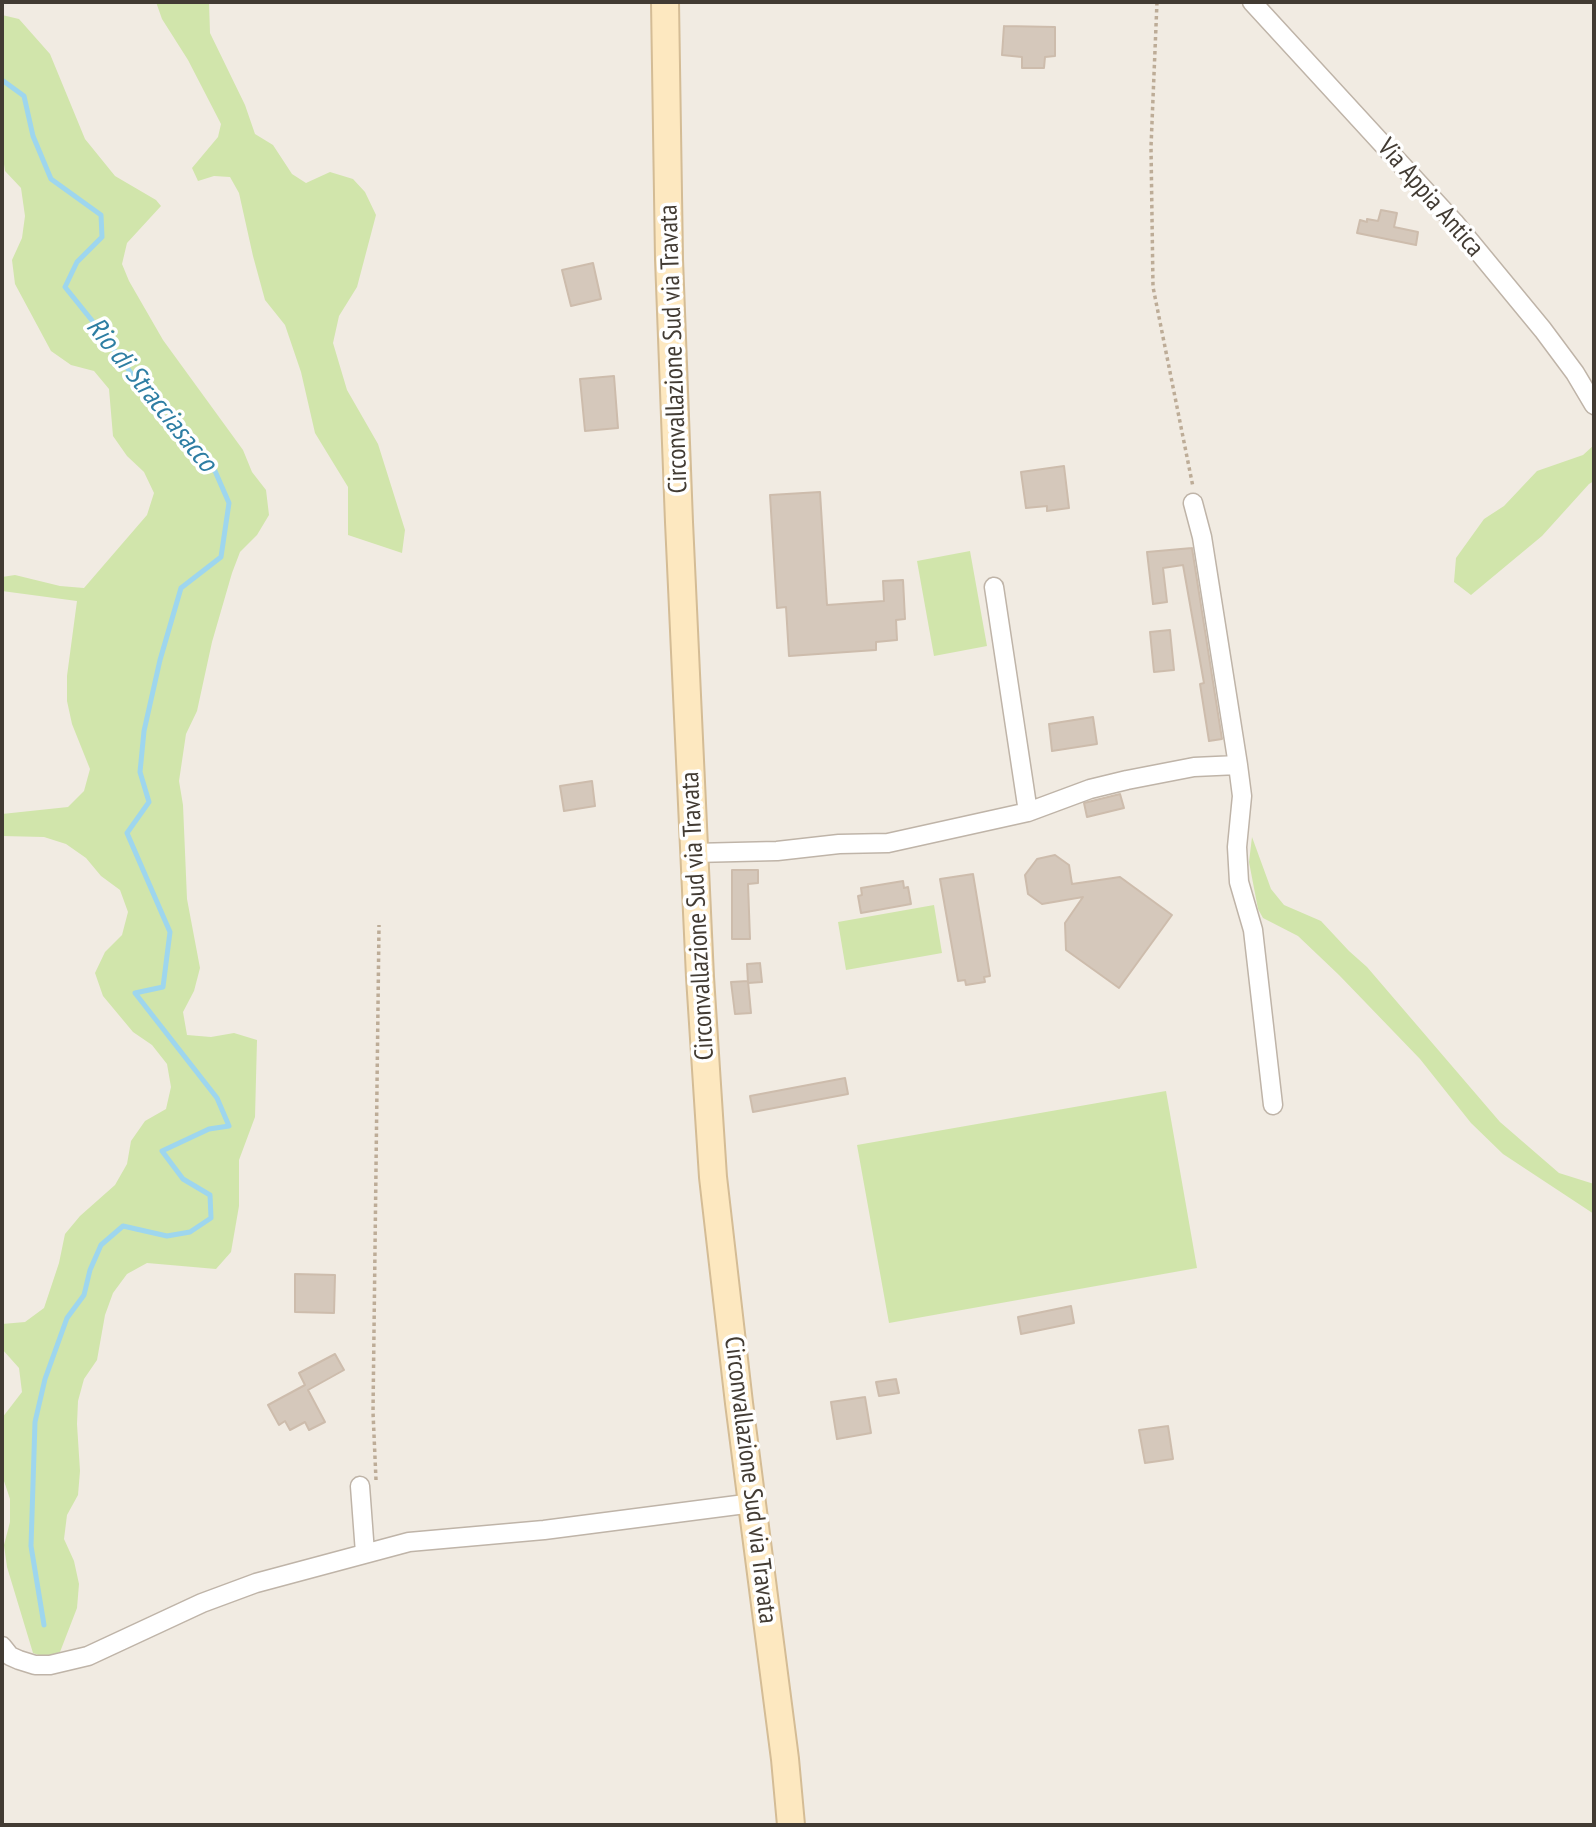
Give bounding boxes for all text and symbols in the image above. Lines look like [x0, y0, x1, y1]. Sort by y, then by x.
street label: Via Appia Antica [1370, 133, 1490, 263]
street label: Circonvallazione Sud via Travata [653, 204, 695, 494]
water label: Rio di Stracciasacco [79, 311, 223, 479]
street label: Circonvallazione Sud via Travata [675, 771, 721, 1061]
street label: Circonvallazione Sud via Travata [717, 1335, 783, 1625]

